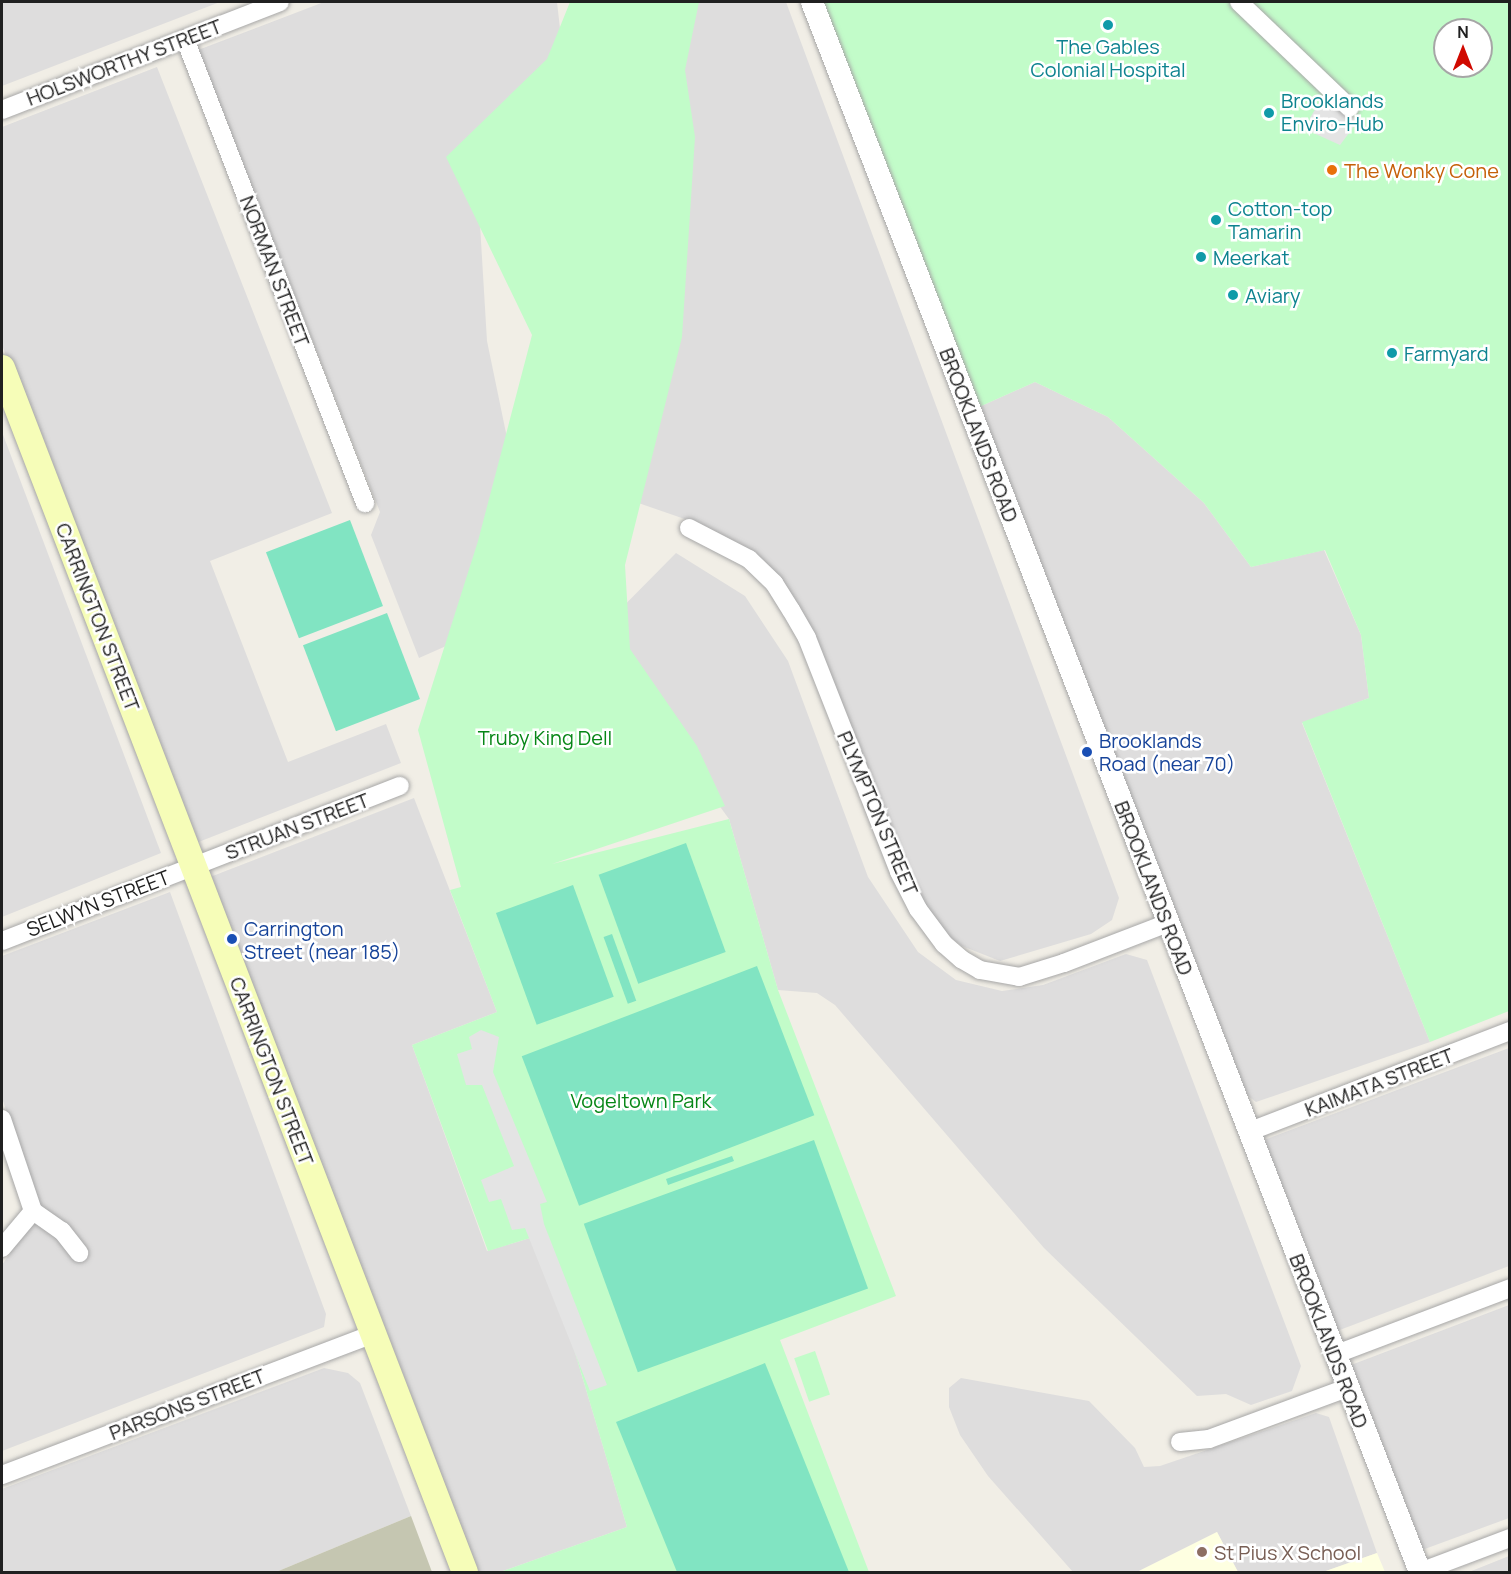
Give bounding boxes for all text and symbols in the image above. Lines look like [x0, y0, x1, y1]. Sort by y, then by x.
street label: HOLSWORTHY STREET [23, 14, 225, 110]
marker: The Gables Colonial Hospital [1101, 18, 1115, 32]
north arrow [1433, 18, 1493, 78]
text: N [1457, 21, 1469, 43]
place label: The Gables Colonial Hospital [1030, 35, 1186, 82]
place label: Brooklands Enviro-Hub [1281, 89, 1384, 136]
marker: Brooklands Enviro-Hub [1262, 106, 1276, 120]
place label: The Wonky Cone [1344, 158, 1499, 182]
marker: The Wonky Cone [1325, 163, 1339, 177]
street label: NORMAN STREET [235, 192, 315, 350]
place label: Cotton-top Tamarin [1228, 196, 1332, 243]
marker: Cotton-top Tamarin [1209, 213, 1223, 227]
place label: Meerkat [1213, 245, 1289, 269]
marker: Meerkat [1194, 250, 1208, 264]
place label: Aviary [1245, 283, 1300, 307]
marker: Aviary [1226, 288, 1240, 302]
place label: Farmyard [1404, 341, 1489, 365]
street label: BROOKLANDS ROAD [935, 344, 1023, 526]
marker: Farmyard [1385, 346, 1399, 360]
street label: CARRINGTON STREET [51, 520, 145, 714]
park label: Truby King Dell [478, 725, 612, 749]
street label: PLYMPTON STREET [833, 727, 923, 899]
place label: Brooklands Road (near 70) [1099, 728, 1235, 775]
marker: Brooklands Road (near 70) [1080, 745, 1094, 759]
street label: STRUAN STREET [222, 788, 372, 864]
street label: BROOKLANDS ROAD [1110, 797, 1198, 979]
street label: SELWYN STREET [23, 865, 173, 941]
place label: Carrington Street (near 185) [244, 916, 400, 963]
marker: Carrington Street (near 185) [225, 932, 239, 946]
street label: CARRINGTON STREET [225, 974, 319, 1168]
street label: KAIMATA STREET [1301, 1043, 1457, 1121]
park label: Vogeltown Park [570, 1088, 712, 1112]
street label: BROOKLANDS ROAD [1285, 1250, 1373, 1432]
street label: PARSONS STREET [106, 1363, 268, 1445]
place label: St Pius X School [1214, 1540, 1361, 1564]
marker: St Pius X School [1195, 1545, 1209, 1559]

